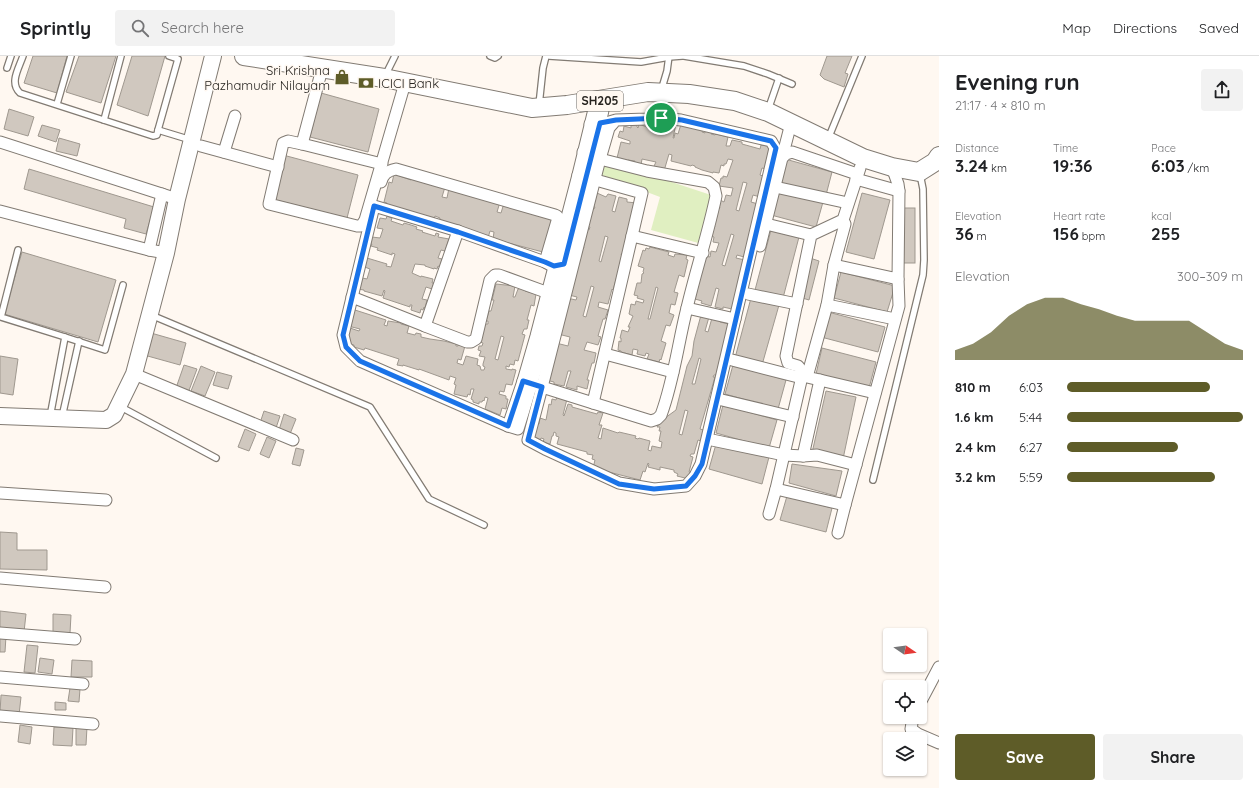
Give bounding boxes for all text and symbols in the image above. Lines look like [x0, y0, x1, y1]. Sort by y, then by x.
search box [115, 10, 395, 46]
text: Sprintly [20, 16, 91, 40]
icon: search [129, 17, 151, 39]
text: Search here [161, 18, 244, 37]
text: Map [1062, 19, 1091, 37]
text: Directions [1113, 19, 1177, 37]
text: Saved [1199, 19, 1239, 37]
place label: Sri Krishna Pazhamudir Nilayam [204, 62, 330, 93]
shop icon: Sri Krishna Pazhamudir Nilayam [333, 68, 351, 86]
text: Evening run [955, 68, 1080, 96]
button: share [1201, 69, 1243, 111]
bank icon: ICICI Bank [357, 74, 375, 92]
place label: ICICI Bank [378, 75, 439, 91]
road number: SH205 [577, 91, 623, 111]
text: 21:17 · 4 × 810 m [955, 97, 1046, 113]
pin [644, 101, 678, 135]
icon: arrive [650, 107, 672, 129]
text: Distance [955, 141, 999, 155]
text: Time [1053, 141, 1078, 155]
text: Pace [1151, 141, 1176, 155]
text: 3.24 [955, 155, 988, 176]
text: 19:36 [1053, 155, 1092, 176]
text: 6:03 [1151, 155, 1185, 176]
text: km [988, 161, 1007, 175]
text: /km [1185, 161, 1209, 175]
text: Elevation [955, 209, 1001, 223]
text: Heart rate [1053, 209, 1105, 223]
text: kcal [1151, 209, 1172, 223]
text: 36 [955, 223, 974, 244]
text: 156 [1053, 223, 1079, 244]
text: 255 [1151, 223, 1180, 244]
text: m [974, 229, 987, 243]
text: bpm [1079, 229, 1105, 243]
text: Elevation [955, 268, 1010, 284]
text: 300–309 m [1177, 268, 1243, 284]
text: 810 m [955, 379, 991, 395]
text: 6:03 [1019, 379, 1043, 395]
text: 1.6 km [955, 409, 994, 425]
text: 5:44 [1019, 409, 1042, 425]
text: 2.4 km [955, 439, 996, 455]
text: 6:27 [1019, 439, 1042, 455]
text: 3.2 km [955, 469, 996, 485]
text: 5:59 [1019, 469, 1043, 485]
north arrow [883, 628, 927, 672]
map controls [883, 628, 927, 776]
button: locate [883, 680, 927, 724]
button: layers [883, 732, 927, 776]
button: Save [955, 734, 1095, 780]
button: Share [1103, 734, 1243, 780]

